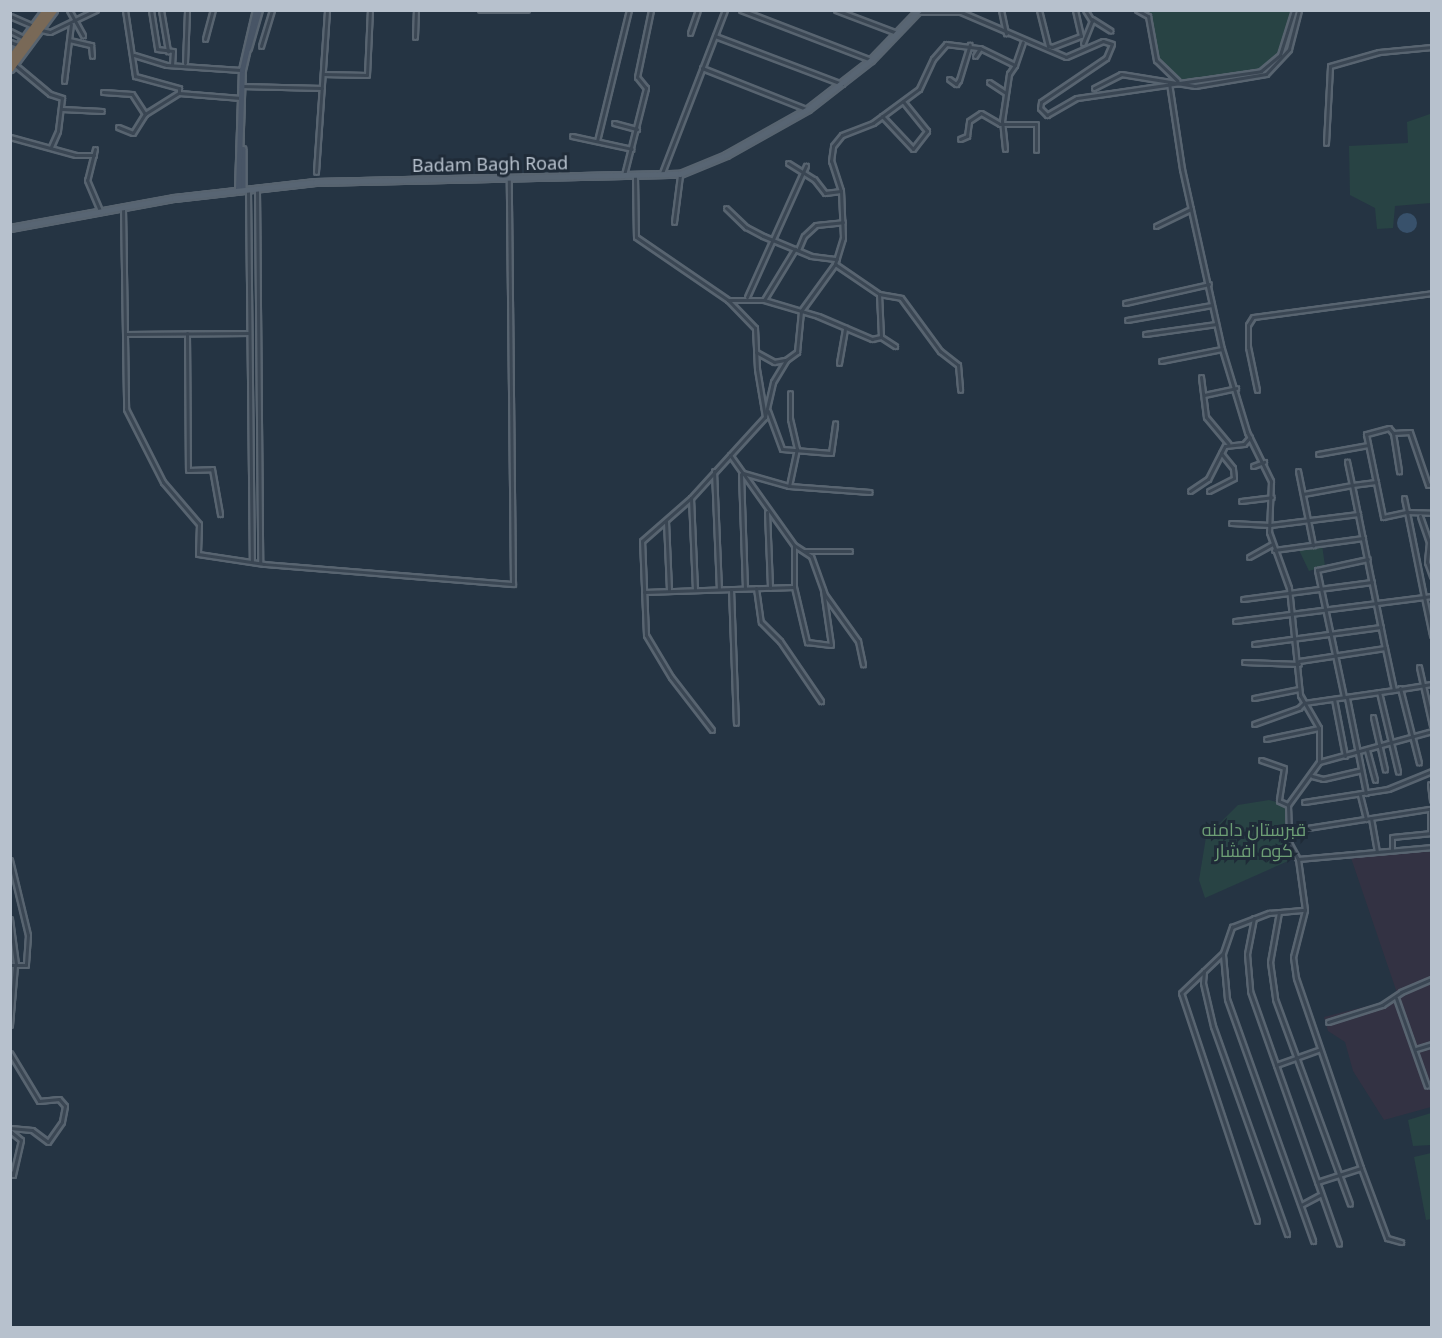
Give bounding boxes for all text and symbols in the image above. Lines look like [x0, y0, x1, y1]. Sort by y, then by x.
street label: Badam Bagh Road [412, 152, 568, 176]
park label: قبرستان دامنه کوه افشار [1202, 819, 1306, 862]

